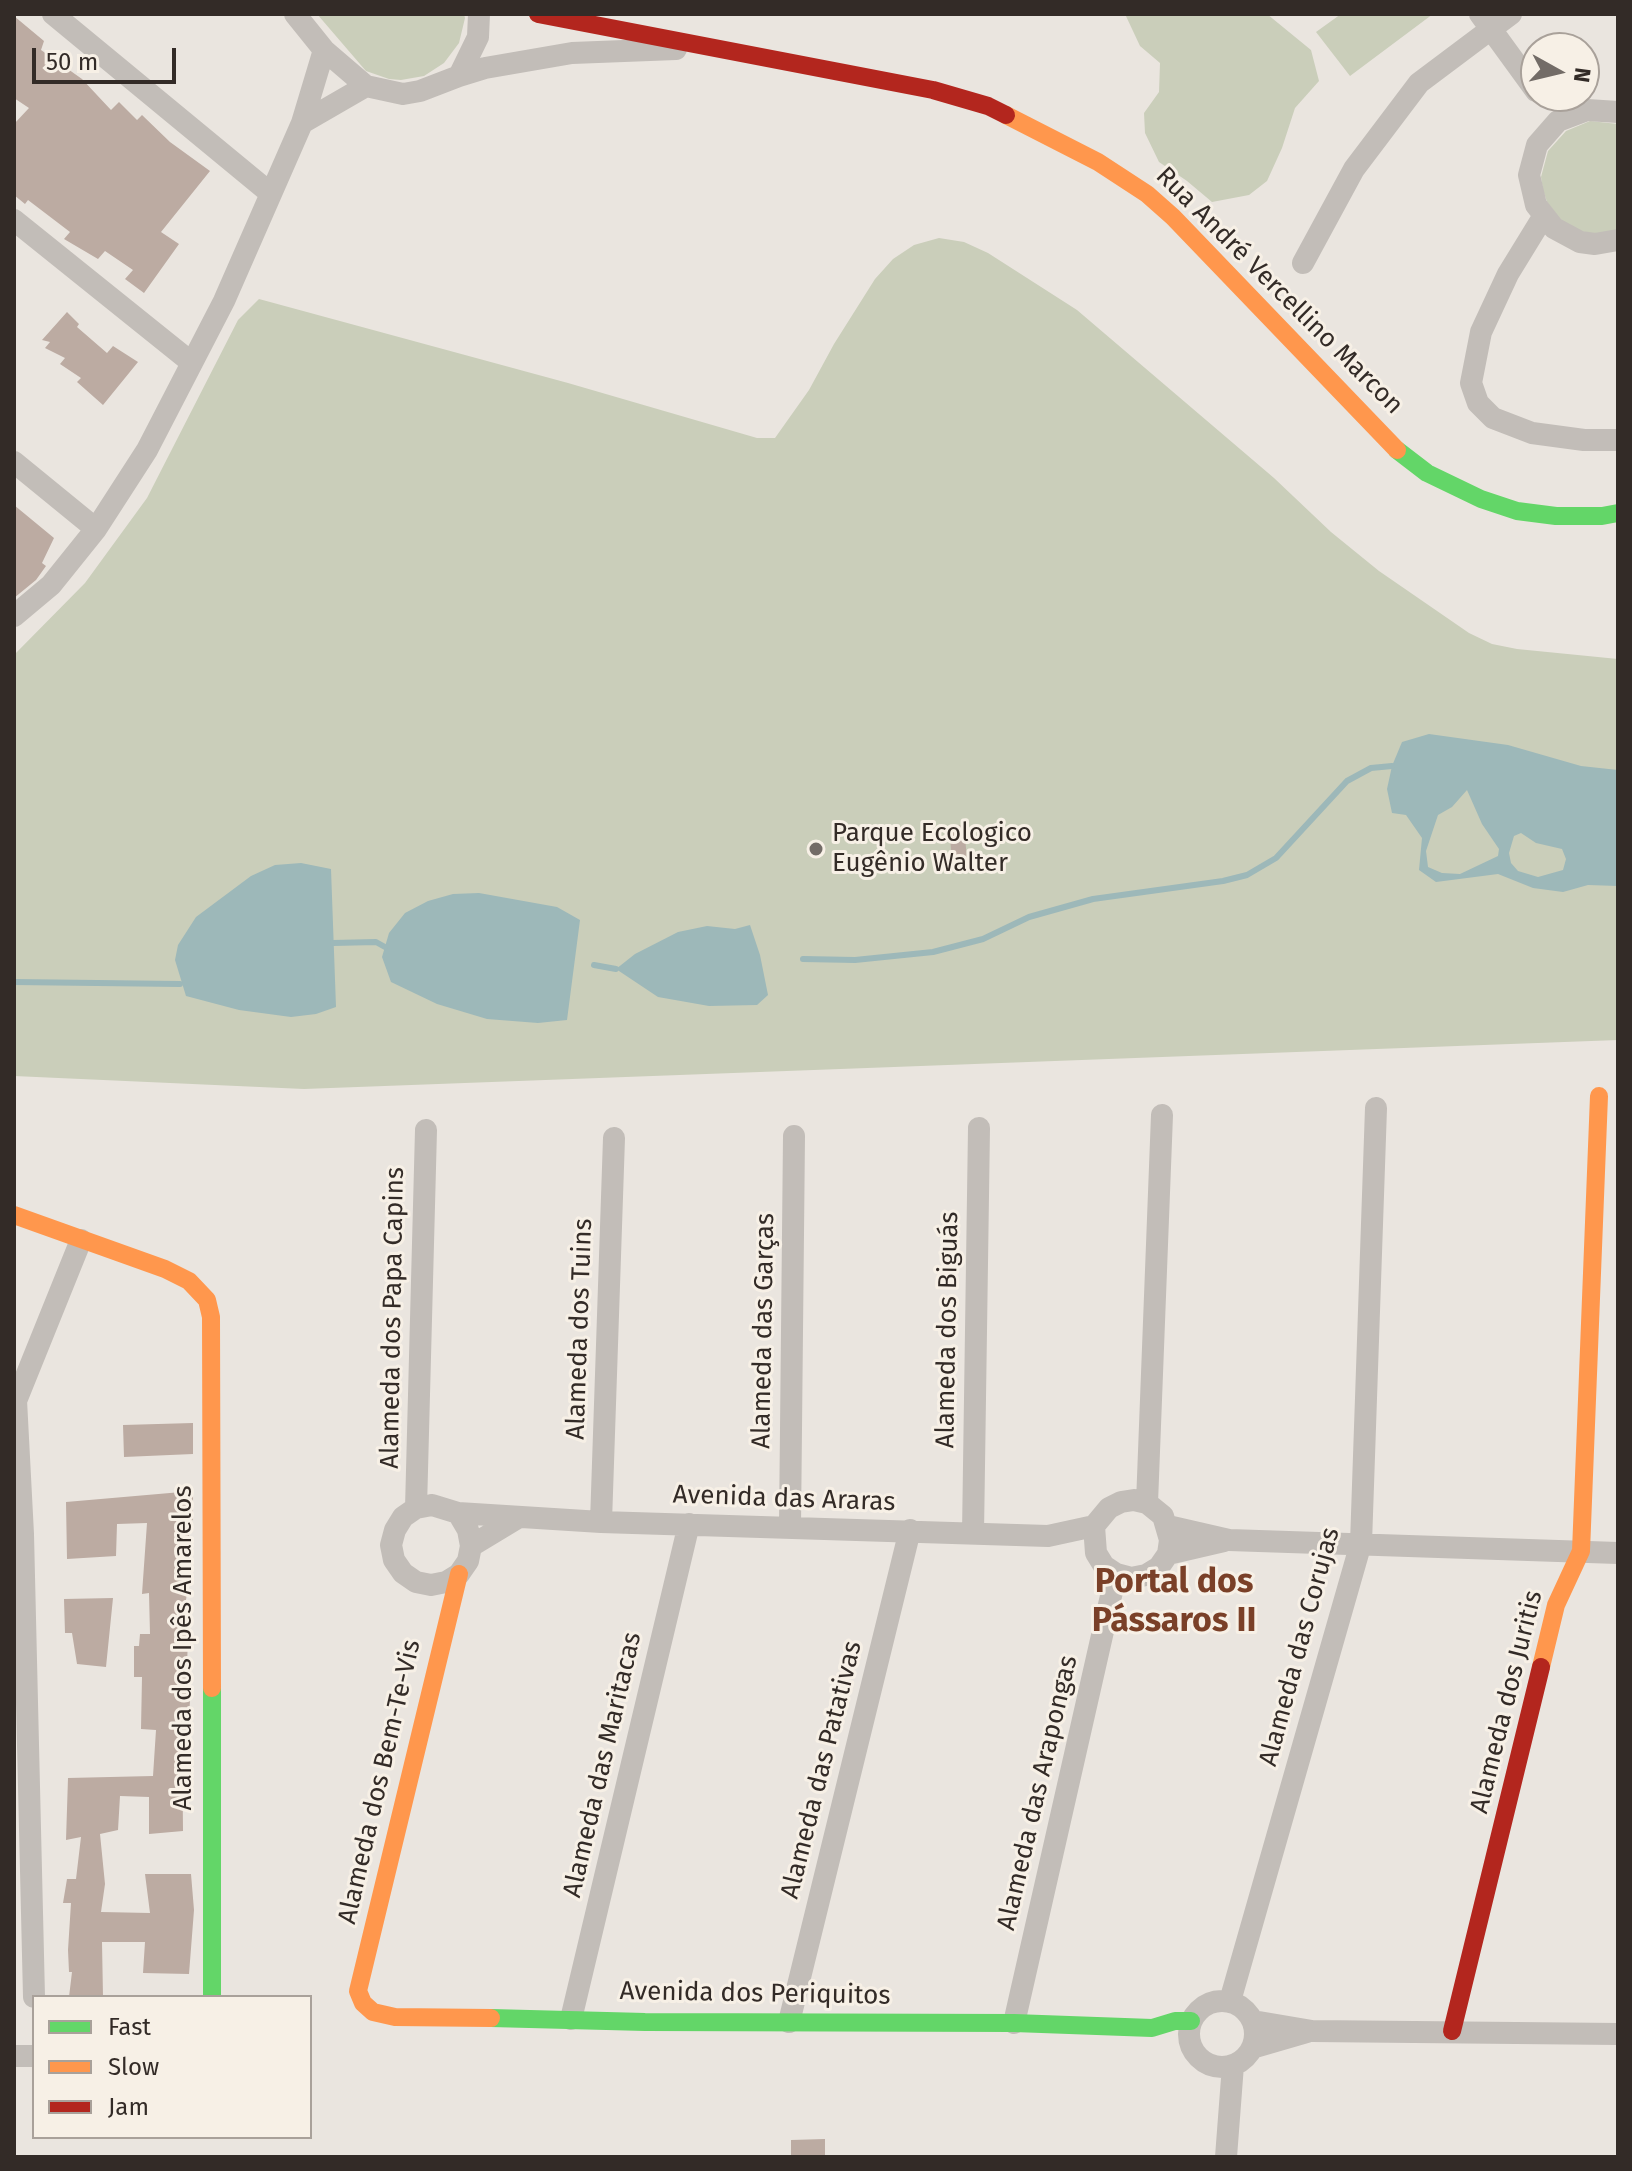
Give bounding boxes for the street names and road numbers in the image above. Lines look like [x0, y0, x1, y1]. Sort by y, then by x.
street label: Rua André Vercellino Marcon [1149, 161, 1409, 421]
street label: Alameda dos Papa Capins [375, 1167, 411, 1469]
street label: Alameda dos Biguás [930, 1211, 966, 1449]
street label: Alameda das Garças [746, 1213, 782, 1449]
street label: Alameda dos Tuins [561, 1218, 599, 1440]
street label: Avenida das Araras [672, 1480, 896, 1518]
street label: Alameda dos Ipês Amarelos [168, 1485, 200, 1811]
street label: Alameda das Corujas [1253, 1524, 1347, 1770]
street label: Alameda dos Juritis [1464, 1587, 1550, 1817]
street label: Alameda das Maritacas [557, 1629, 649, 1901]
street label: Alameda dos Bem-Te-Vis [332, 1637, 428, 1927]
street label: Alameda das Patativas [775, 1638, 869, 1902]
street label: Alameda das Arapongas [991, 1653, 1085, 1933]
street label: Avenida dos Periquitos [619, 1976, 891, 2012]

